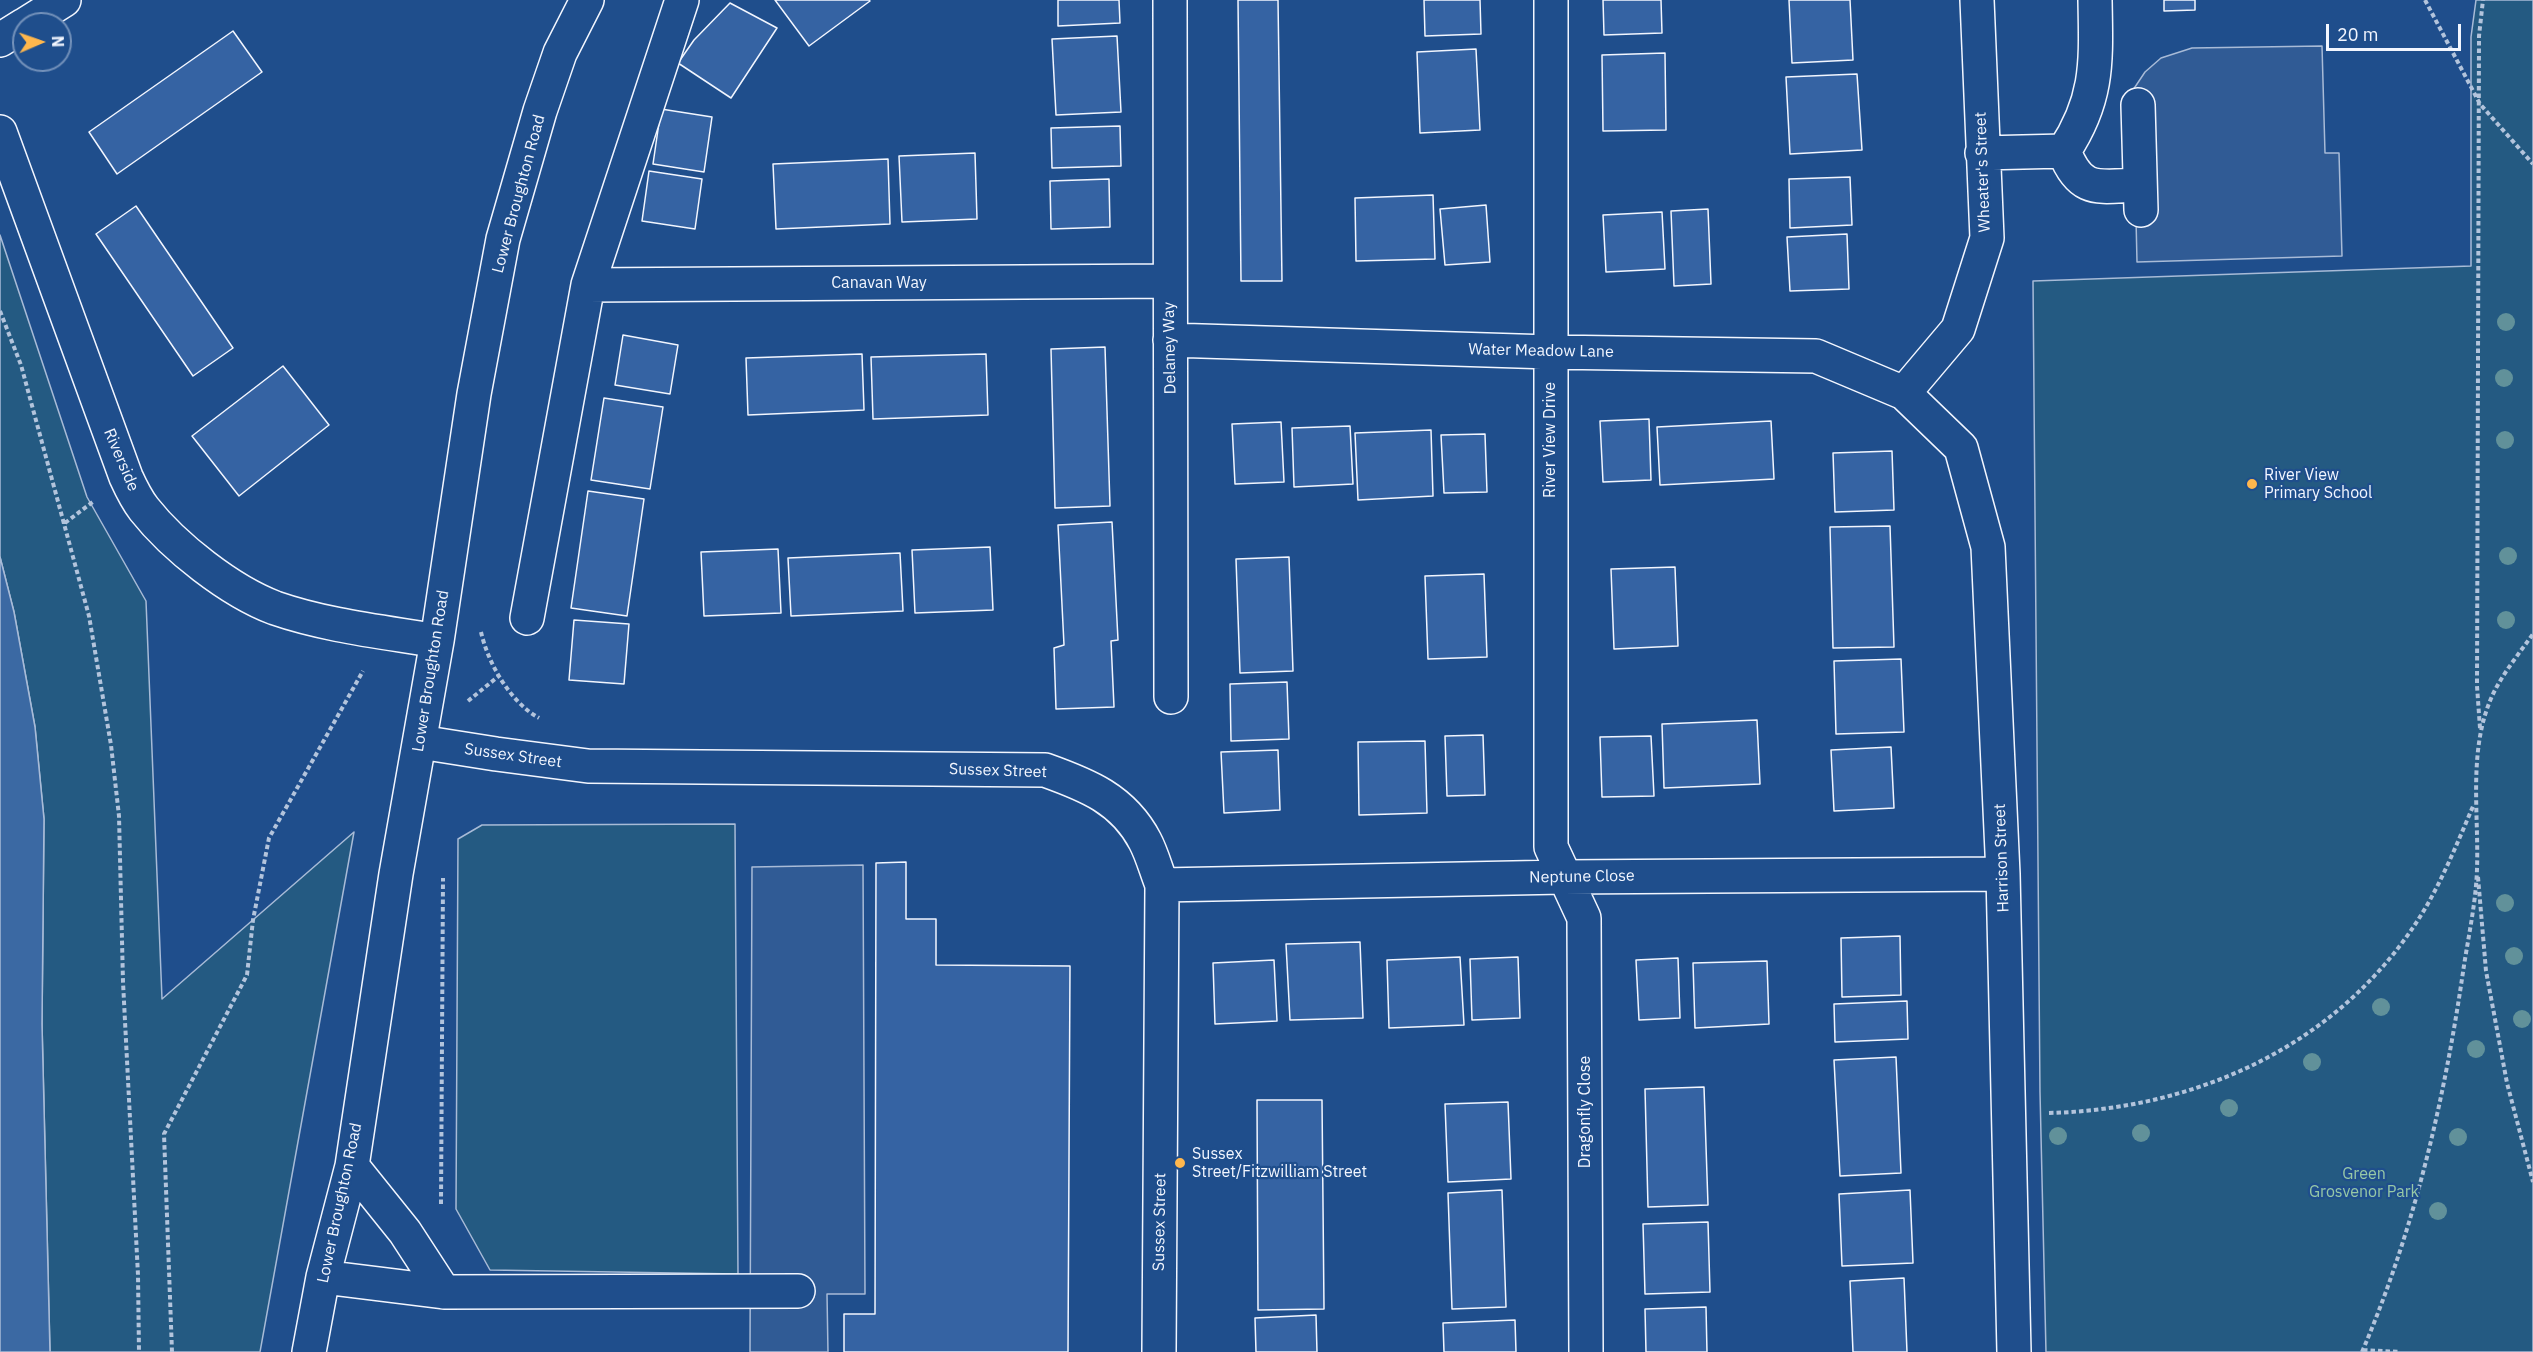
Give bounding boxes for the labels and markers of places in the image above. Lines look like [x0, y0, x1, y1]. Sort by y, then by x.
place label: River View Primary School [2264, 465, 2372, 503]
marker: River View Primary School [2245, 477, 2259, 491]
place label: Sussex Street/Fitzwilliam Street [1192, 1144, 1367, 1182]
marker: Sussex Street/Fitzwilliam Street [1173, 1156, 1187, 1170]

